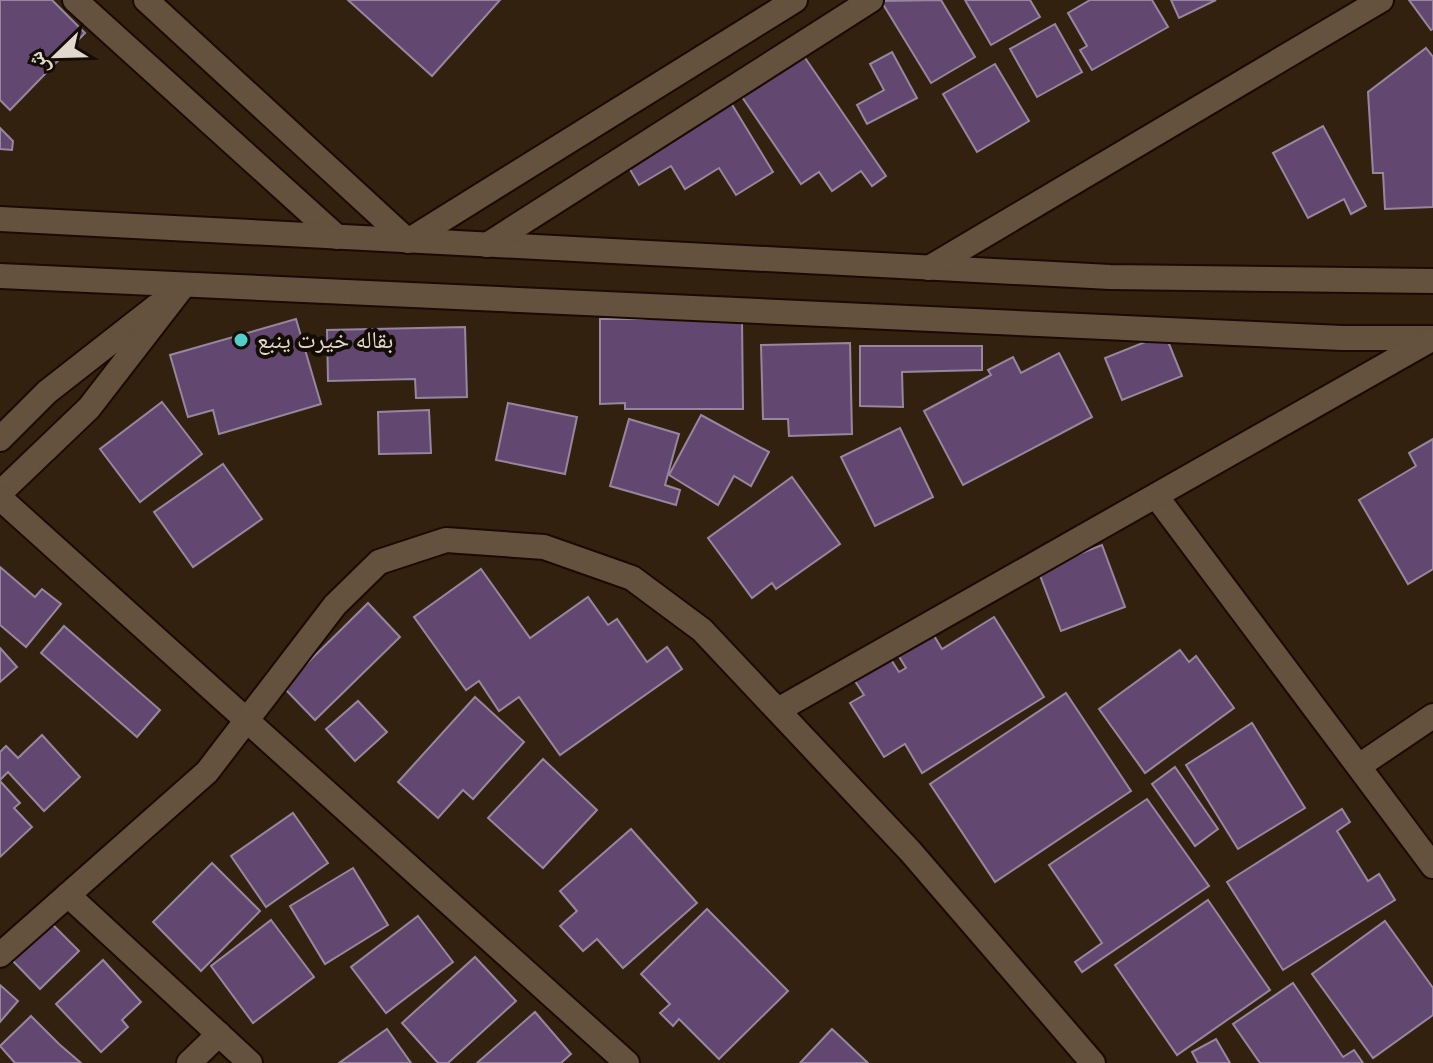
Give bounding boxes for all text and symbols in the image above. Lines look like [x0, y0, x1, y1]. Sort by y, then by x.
north arrow [16, 16, 96, 96]
text: ش [21, 48, 55, 80]
place label: بقاله خيرت ينبع [257, 326, 393, 355]
marker: بقاله خيرت ينبع [232, 331, 250, 349]

